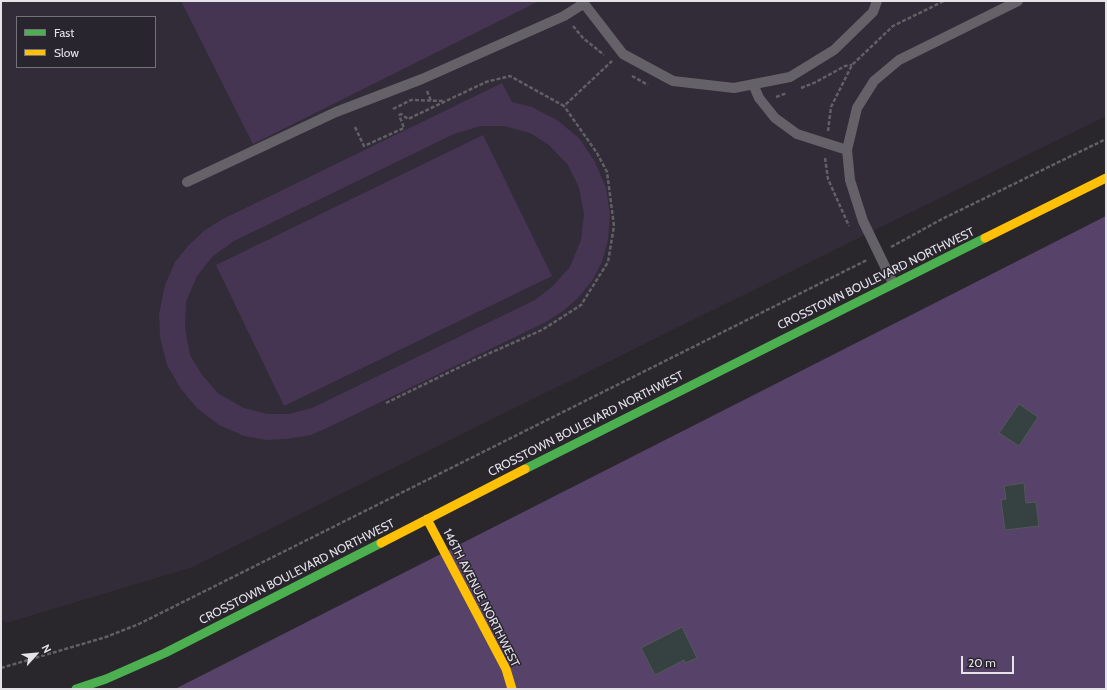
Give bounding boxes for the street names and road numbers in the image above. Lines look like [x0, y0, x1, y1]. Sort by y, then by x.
street label: CROSSTOWN BOULEVARD NORTHWEST [775, 225, 977, 333]
street label: CROSSTOWN BOULEVARD NORTHWEST [486, 368, 686, 480]
street label: CROSSTOWN BOULEVARD NORTHWEST [197, 516, 397, 628]
street label: 146TH AVENUE NORTHWEST [440, 526, 522, 670]

